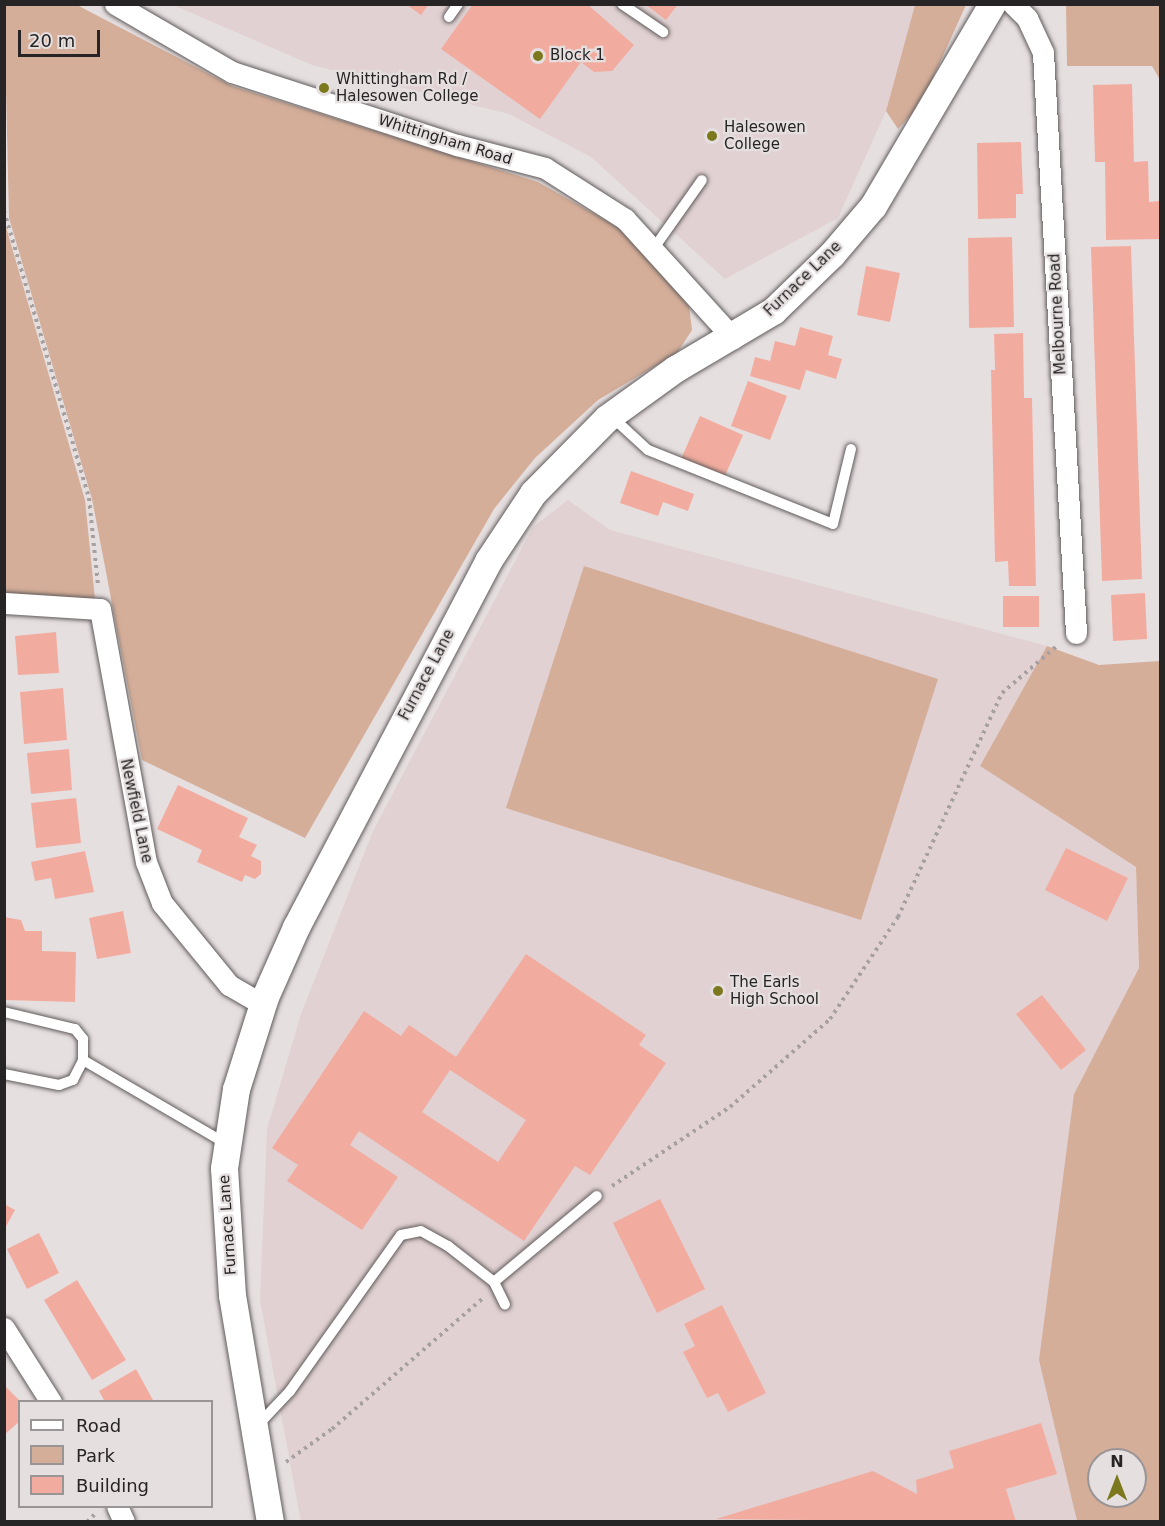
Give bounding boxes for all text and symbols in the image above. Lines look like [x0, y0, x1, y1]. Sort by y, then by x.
scale bar [21, 18, 104, 56]
text: 20 m [29, 30, 75, 51]
place label: Block 1 [550, 47, 605, 65]
marker: Block 1 [531, 49, 545, 63]
place label: Whittingham Rd / Halesowen College [336, 70, 479, 105]
marker: Whittingham Rd / Halesowen College [317, 81, 331, 95]
street label: Whittingham Road [376, 111, 514, 169]
place label: Halesowen College [724, 118, 806, 153]
marker: Halesowen College [705, 129, 719, 143]
street label: Furnace Lane [761, 238, 845, 320]
street label: Melbourne Road [1046, 253, 1070, 375]
street label: Furnace Lane [395, 626, 459, 724]
street label: Newfield Lane [116, 757, 156, 865]
place label: The Earls High School [730, 973, 819, 1008]
marker: The Earls High School [711, 984, 725, 998]
street label: Furnace Lane [216, 1174, 240, 1276]
legend [18, 1400, 213, 1508]
text: Road [76, 1415, 121, 1436]
text: Park [76, 1445, 115, 1466]
north arrow [1087, 1448, 1147, 1508]
text: N [1110, 1452, 1124, 1471]
text: Building [76, 1475, 149, 1496]

